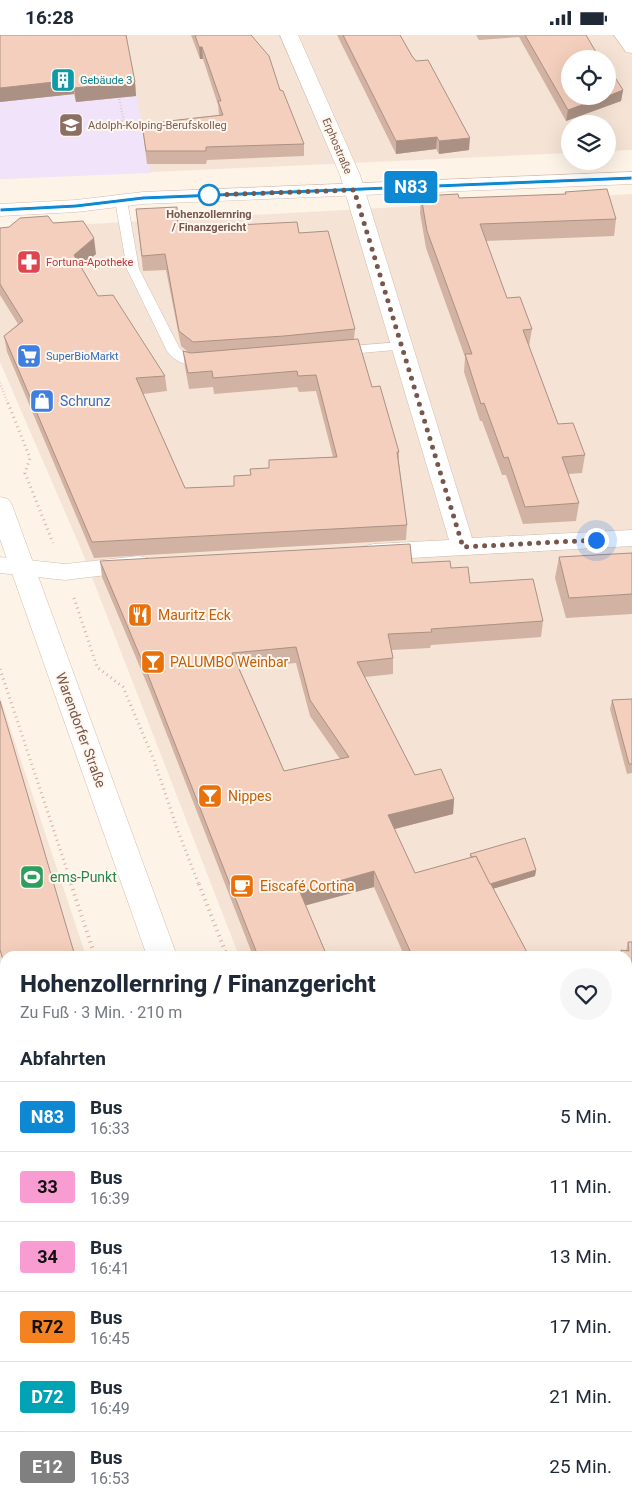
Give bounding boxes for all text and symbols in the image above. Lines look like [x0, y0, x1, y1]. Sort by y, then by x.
text: 16:28 [25, 6, 74, 29]
map controls [561, 50, 616, 170]
button: locate [561, 50, 616, 105]
building icon: Gebäude 3 [50, 67, 76, 93]
place label: Gebäude 3 [80, 74, 133, 87]
school or university icon: Adolph-Kolping-Berufskolleg [58, 112, 84, 138]
button: layers [561, 115, 616, 170]
street label: Erphostraße [319, 116, 355, 176]
place label: Adolph-Kolping-Berufskolleg [88, 119, 227, 132]
line badge: N83 [382, 171, 440, 203]
text: N83 [394, 176, 428, 197]
marker: Hohenzollernring / Finanzgericht [198, 184, 220, 206]
place label: Hohenzollernring / Finanzgericht [166, 208, 252, 234]
pharmacy icon: Fortuna-Apotheke [16, 249, 42, 275]
place label: Fortuna-Apotheke [46, 256, 134, 269]
supermarket icon: SuperBioMarkt [16, 343, 42, 369]
place label: SuperBioMarkt [46, 350, 119, 363]
shop icon: Schrunz [29, 388, 55, 414]
place label: Schrunz [60, 393, 111, 409]
your location [584, 528, 609, 553]
restaurant icon: Mauritz Eck [127, 602, 153, 628]
place label: Mauritz Eck [158, 607, 232, 623]
bar icon: PALUMBO Weinbar [140, 649, 166, 675]
place label: PALUMBO Weinbar [170, 654, 289, 670]
street label: Warendorfer Straße [53, 670, 109, 790]
bar icon: Nippes [197, 783, 223, 809]
place label: Nippes [228, 788, 272, 804]
sports icon: ems-Punkt [19, 864, 45, 890]
place label: ems-Punkt [50, 869, 117, 885]
cafe icon: Eiscafé Cortina [229, 873, 255, 899]
place label: Eiscafé Cortina [260, 878, 355, 894]
button: heart [560, 968, 612, 1020]
text: Hohenzollernring / Finanzgericht [20, 970, 376, 998]
text: Zu Fuß · 3 Min. · 210 m [20, 1003, 182, 1022]
text: Abfahrten [20, 1047, 106, 1070]
text: Bus [90, 1096, 123, 1119]
text: 5 Min. [560, 1105, 612, 1128]
text: N83 [31, 1106, 64, 1127]
text: 16:33 [90, 1119, 130, 1138]
text: Bus [90, 1166, 123, 1189]
text: 11 Min. [549, 1175, 612, 1198]
text: 33 [37, 1176, 58, 1197]
text: 16:39 [90, 1189, 130, 1208]
text: Bus [90, 1236, 123, 1259]
text: 13 Min. [549, 1245, 612, 1268]
text: 34 [37, 1246, 58, 1267]
text: 16:41 [90, 1259, 130, 1278]
text: Bus [90, 1306, 123, 1329]
text: 17 Min. [549, 1315, 612, 1338]
text: R72 [31, 1316, 64, 1337]
text: 16:45 [90, 1329, 130, 1348]
text: Bus [90, 1376, 123, 1399]
text: 21 Min. [549, 1385, 612, 1408]
text: D72 [31, 1386, 64, 1407]
text: 16:49 [90, 1399, 130, 1418]
text: Bus [90, 1446, 123, 1469]
text: 25 Min. [549, 1455, 612, 1478]
text: E12 [32, 1456, 63, 1477]
text: 16:53 [90, 1469, 130, 1488]

